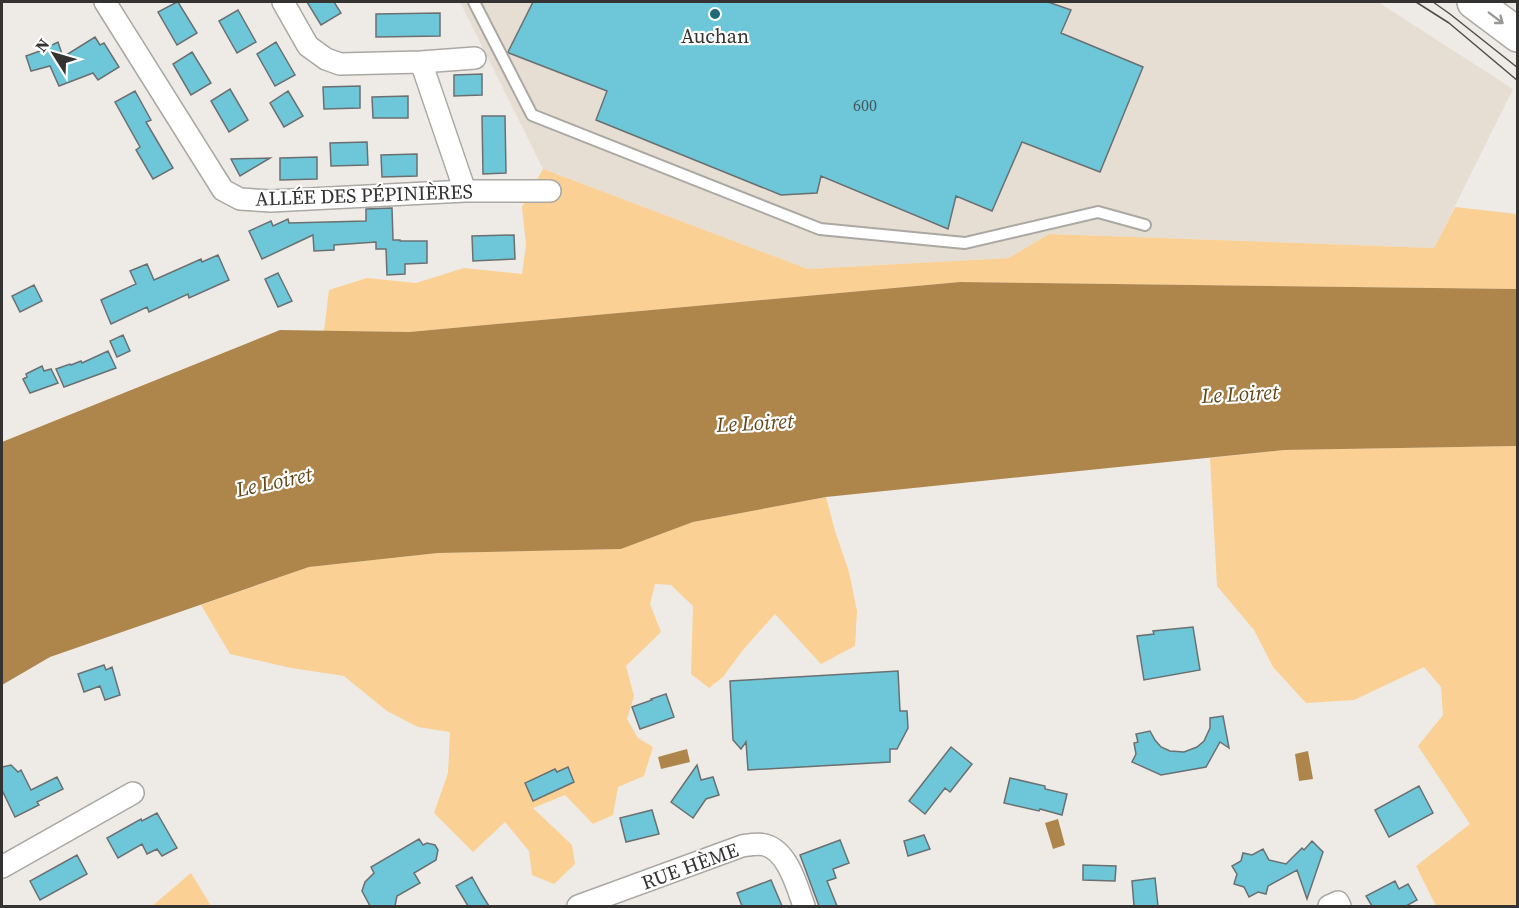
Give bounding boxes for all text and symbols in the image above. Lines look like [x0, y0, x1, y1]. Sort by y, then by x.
marker: Auchan [708, 7, 722, 21]
one-way arrow [1488, 12, 1504, 24]
place label: Auchan [681, 22, 749, 50]
north arrow [24, 24, 84, 84]
text: N [30, 33, 55, 56]
house number: 600 [853, 94, 877, 116]
street label: ALLÉE DES PÉPINIÈRES [255, 177, 473, 213]
water label: Le Loiret [1200, 377, 1280, 410]
water label: Le Loiret [715, 406, 795, 439]
water label: Le Loiret [232, 459, 316, 504]
street label: RUE HÈME [638, 836, 742, 896]

